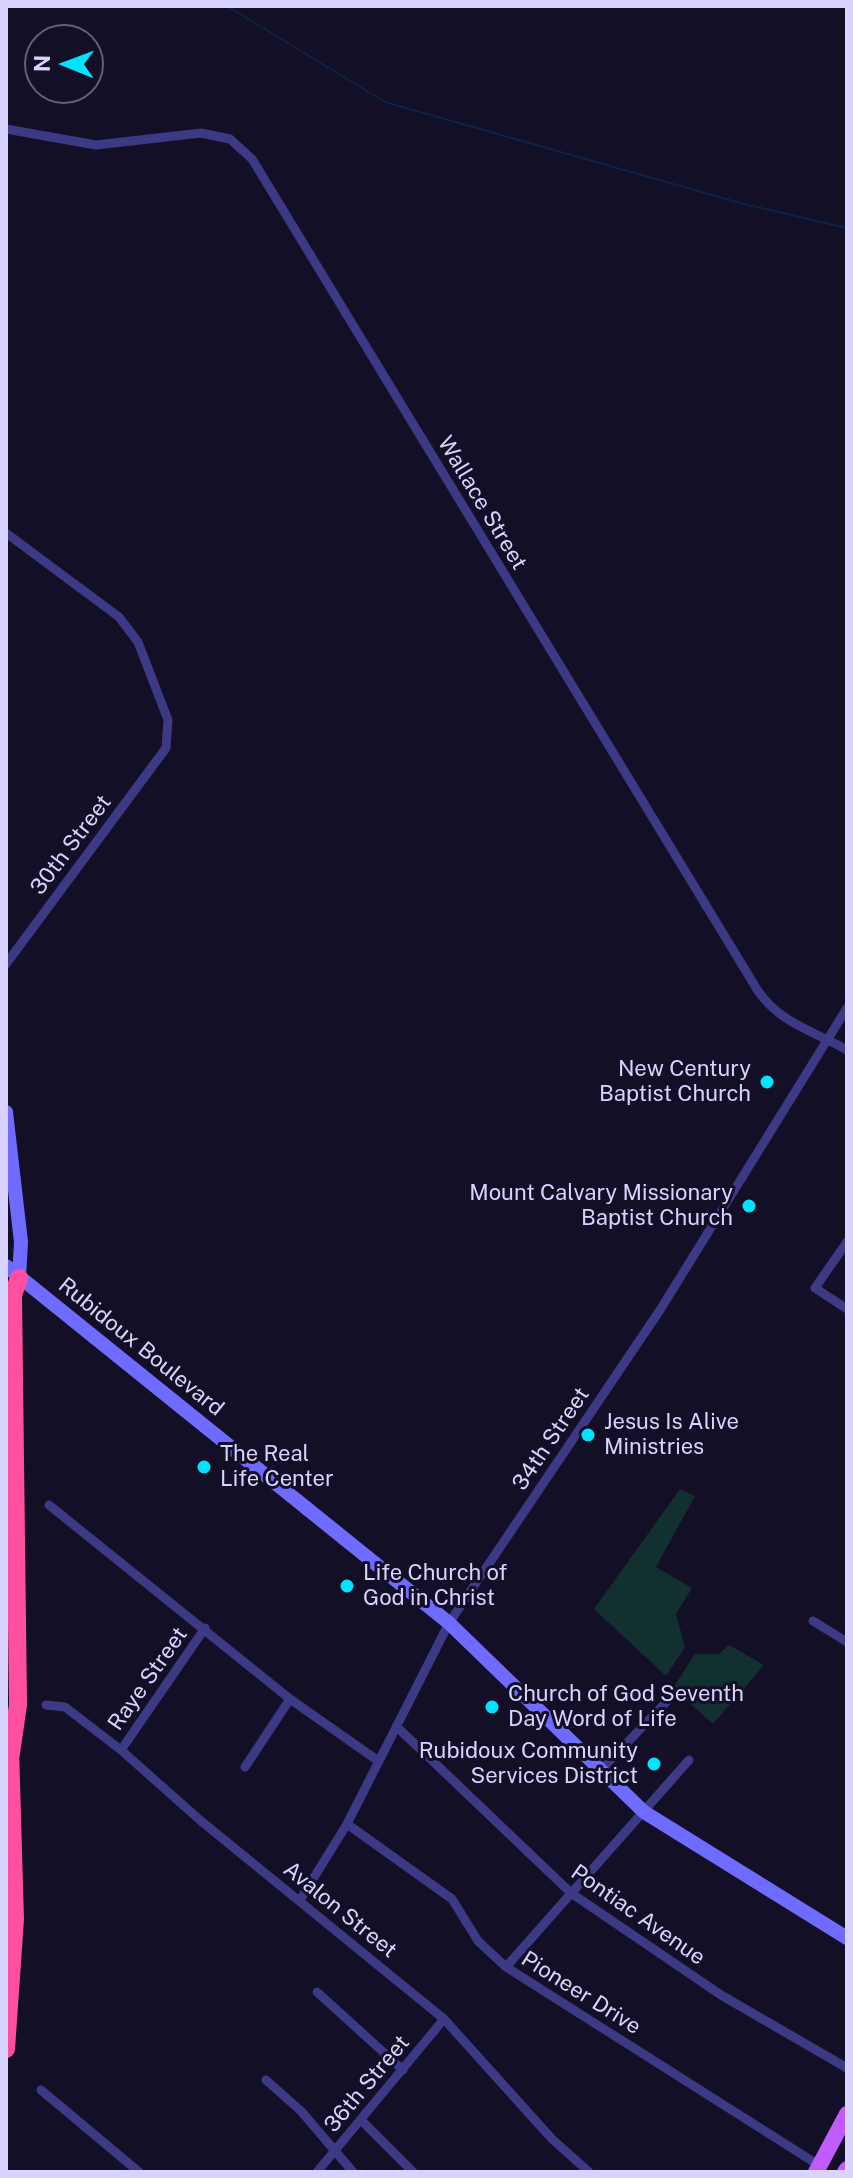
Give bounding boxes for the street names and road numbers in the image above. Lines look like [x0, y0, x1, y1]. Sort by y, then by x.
street label: Wallace Street [432, 431, 532, 575]
street label: 30th Street [25, 790, 117, 900]
street label: Rubidoux Boulevard [53, 1272, 229, 1422]
street label: 34th Street [507, 1382, 595, 1496]
street label: Raye Street [103, 1622, 193, 1736]
street label: Avalon Street [278, 1856, 402, 1964]
street label: Pontiac Avenue [566, 1859, 710, 1971]
street label: Pioneer Drive [516, 1946, 646, 2040]
street label: 36th Street [319, 2030, 415, 2138]

